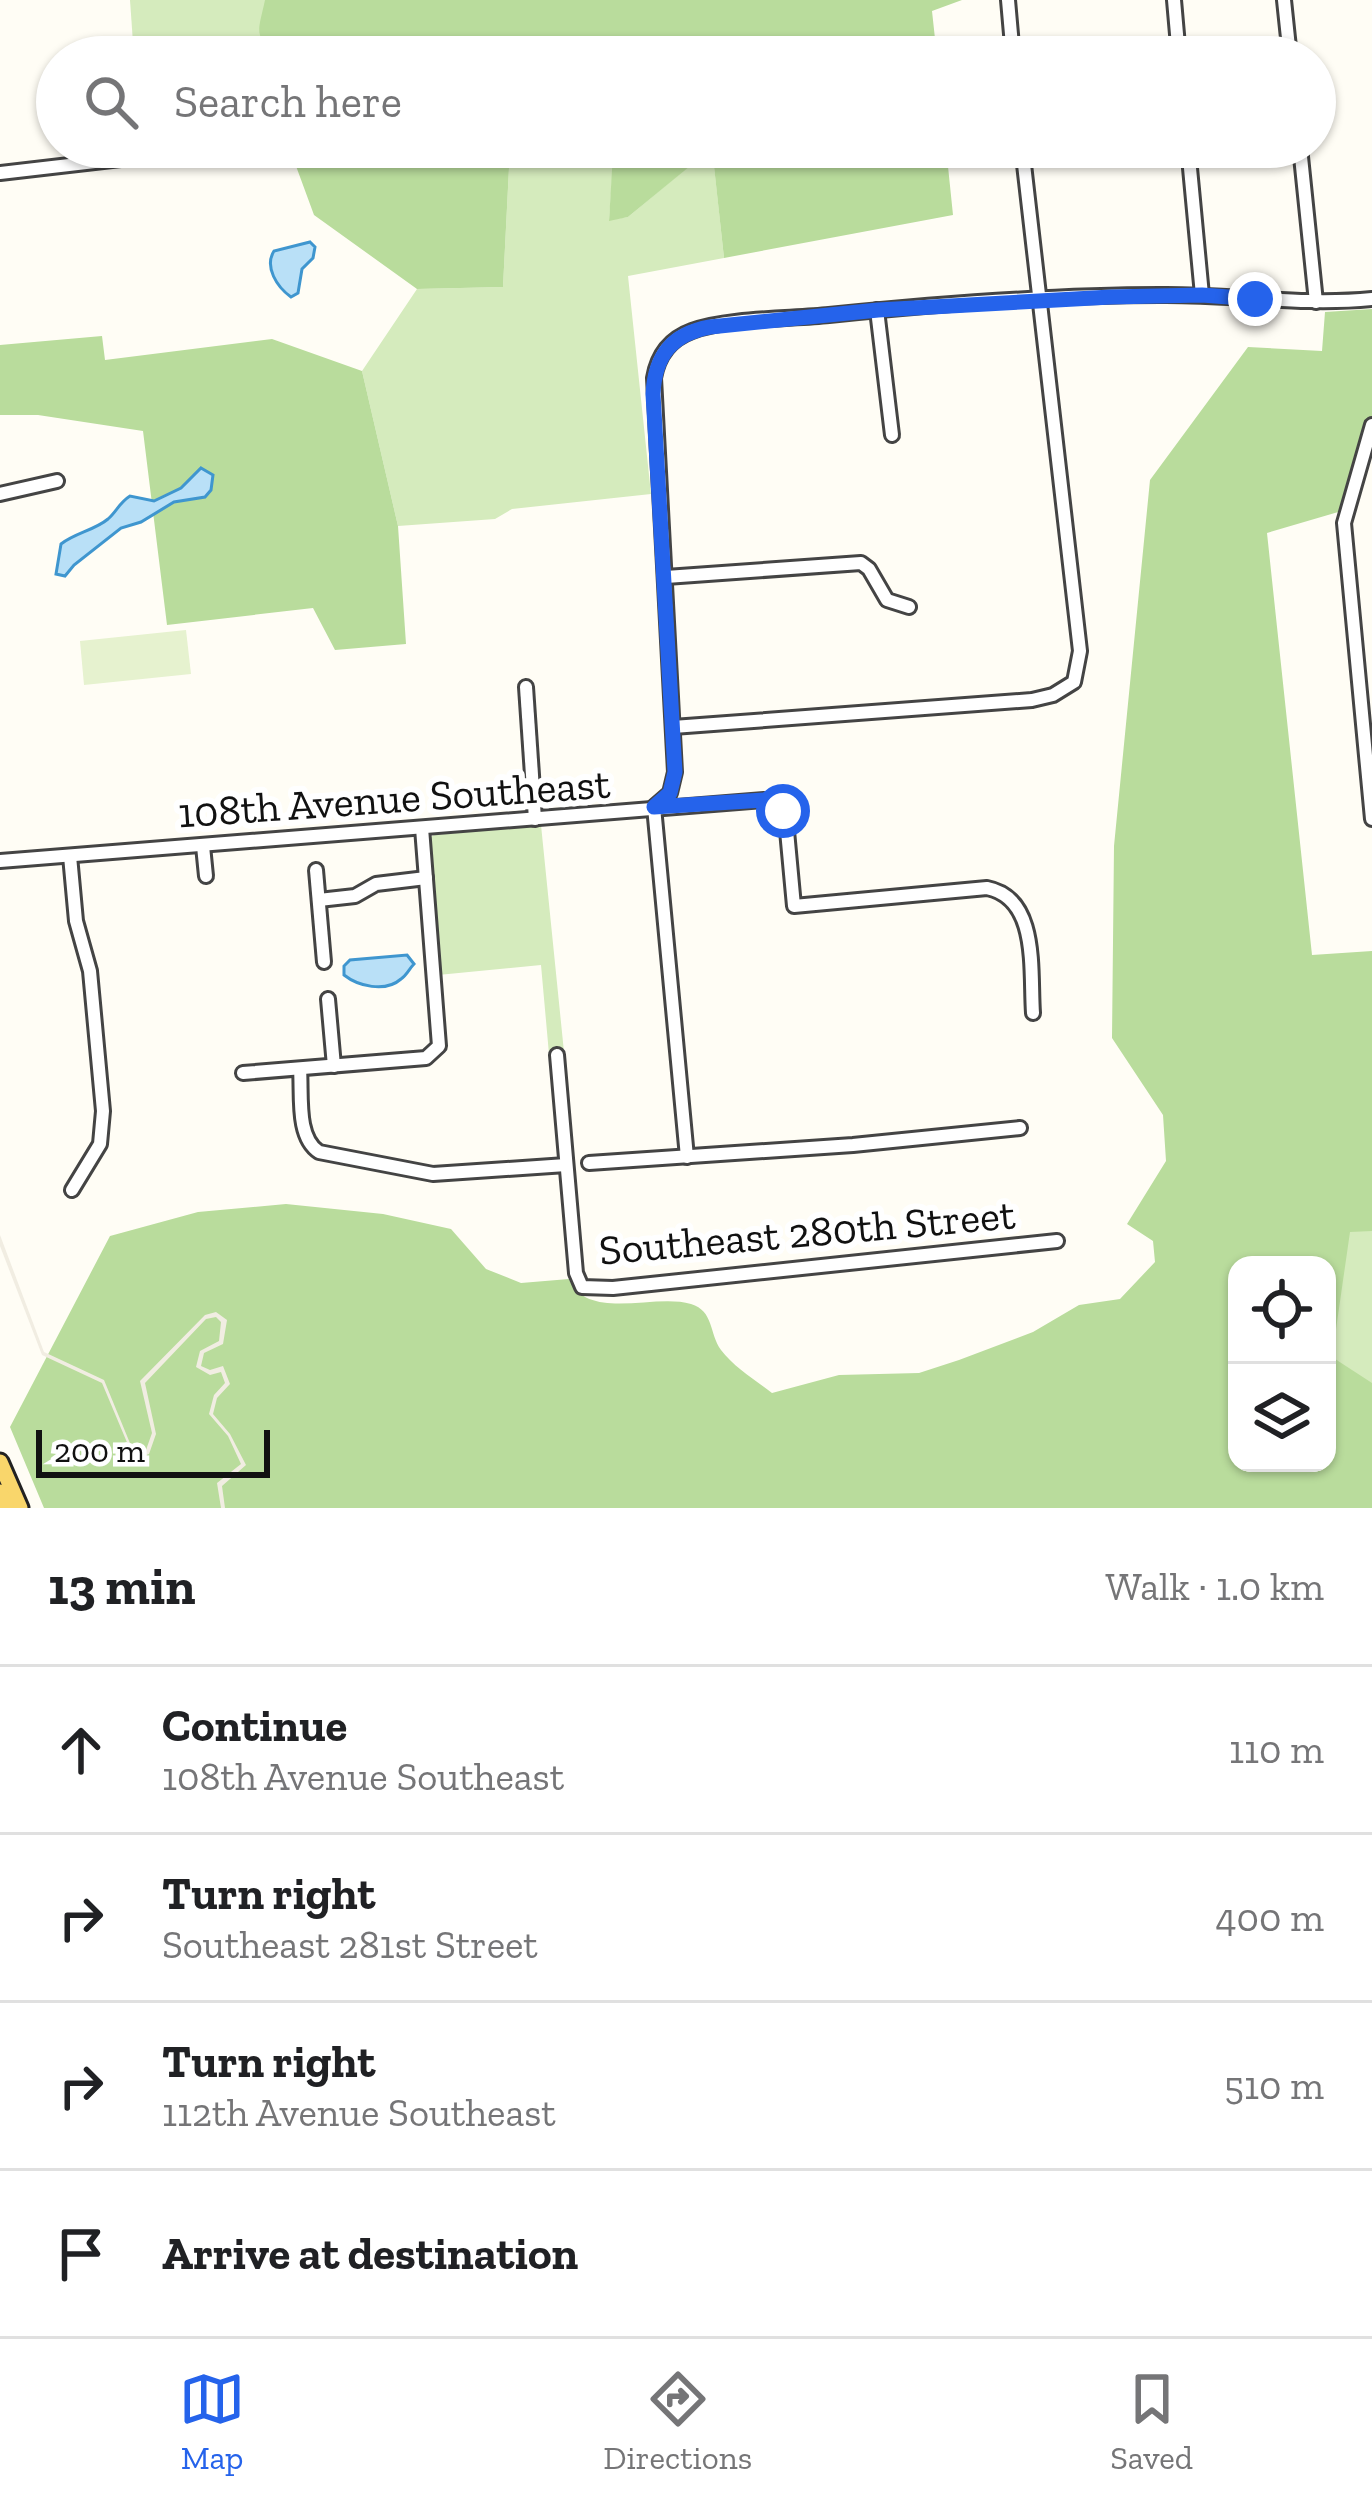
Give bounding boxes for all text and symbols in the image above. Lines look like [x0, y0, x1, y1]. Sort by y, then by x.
search box [36, 36, 1336, 168]
icon: search [78, 69, 144, 135]
text: Search here [174, 75, 402, 129]
route end [1228, 272, 1282, 326]
street label: 108th Avenue Southeast [176, 757, 612, 839]
route start [756, 784, 810, 838]
street label: Southeast 280th Street [597, 1188, 1018, 1276]
map controls [1228, 1256, 1336, 1472]
button: locate [1228, 1256, 1336, 1364]
button: layers [1228, 1364, 1336, 1472]
scale bar [36, 1424, 270, 1477]
text: 200 m [54, 1431, 145, 1470]
text: 13 min [48, 1556, 196, 1617]
text: Walk · 1.0 km [1106, 1563, 1324, 1610]
text: Continue [162, 1699, 347, 1753]
icon: ahead [48, 1717, 114, 1783]
text: 110 m [1229, 1726, 1324, 1773]
text: 108th Avenue Southeast [162, 1753, 564, 1800]
text: Turn right [162, 1867, 375, 1921]
icon: right [48, 1885, 114, 1951]
text: 400 m [1216, 1894, 1324, 1941]
text: Southeast 281st Street [162, 1921, 538, 1968]
text: Turn right [162, 2035, 375, 2089]
icon: right [48, 2053, 114, 2119]
text: 510 m [1224, 2062, 1324, 2109]
text: 112th Avenue Southeast [162, 2089, 556, 2136]
icon: arrive [48, 2221, 114, 2287]
text: Arrive at destination [162, 2227, 578, 2281]
tab: Map [179, 2366, 245, 2477]
tab: Directions [603, 2366, 752, 2477]
tab: Saved [1110, 2366, 1193, 2477]

